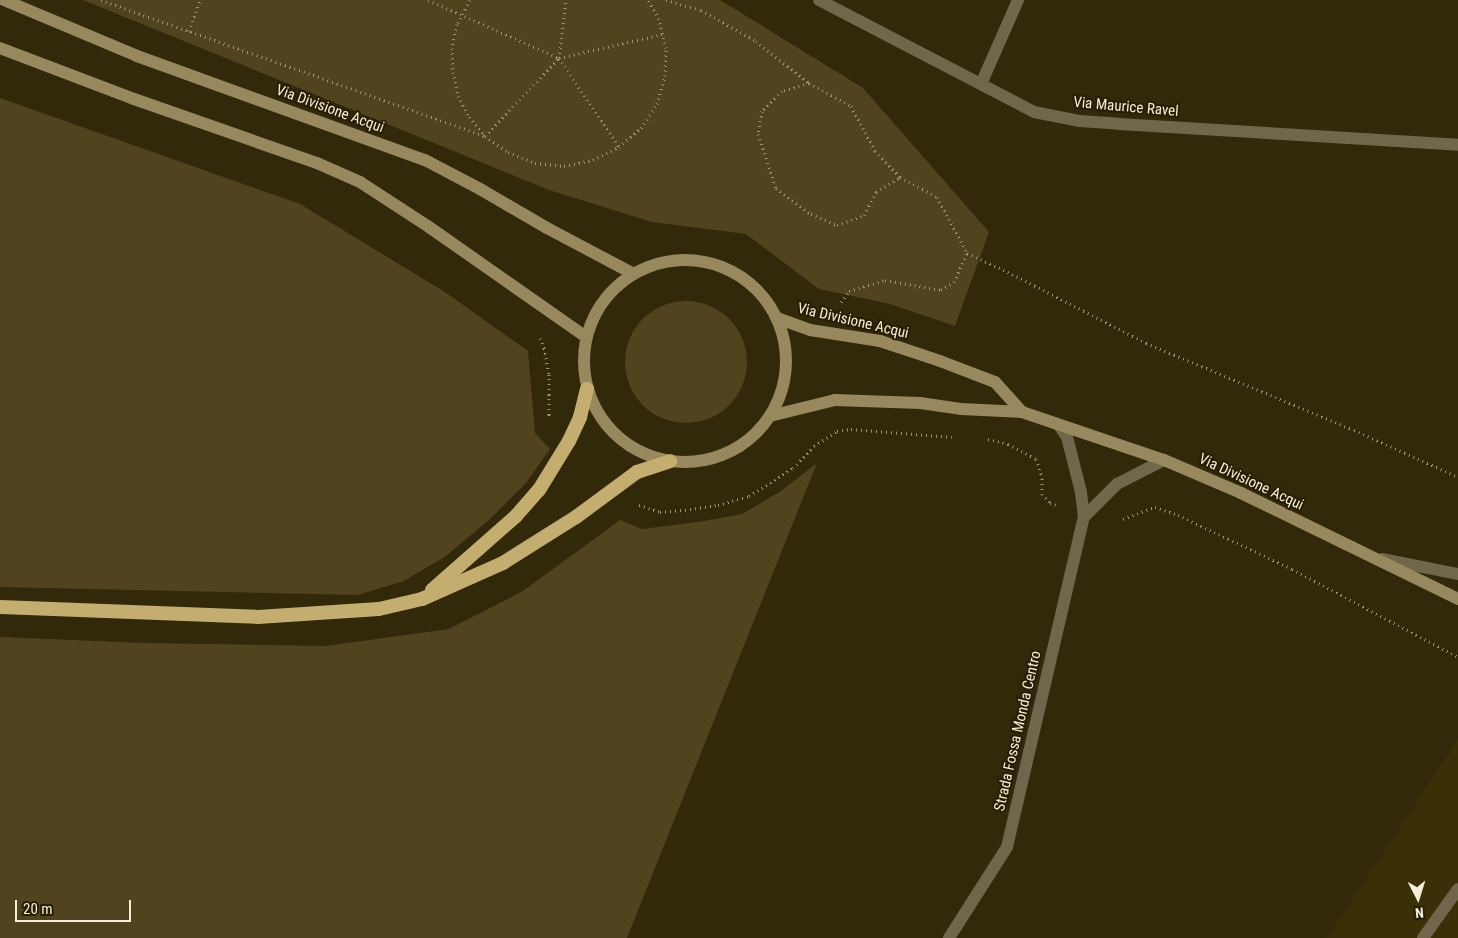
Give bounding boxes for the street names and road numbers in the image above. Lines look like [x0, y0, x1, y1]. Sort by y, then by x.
street label: Via Divisione Acqui [274, 81, 386, 137]
street label: Via Maurice Ravel [1073, 93, 1179, 121]
street label: Via Divisione Acqui [796, 299, 910, 343]
street label: Via Divisione Acqui [1196, 450, 1306, 514]
street label: Strada Fossa Monda Centro [991, 649, 1045, 813]

